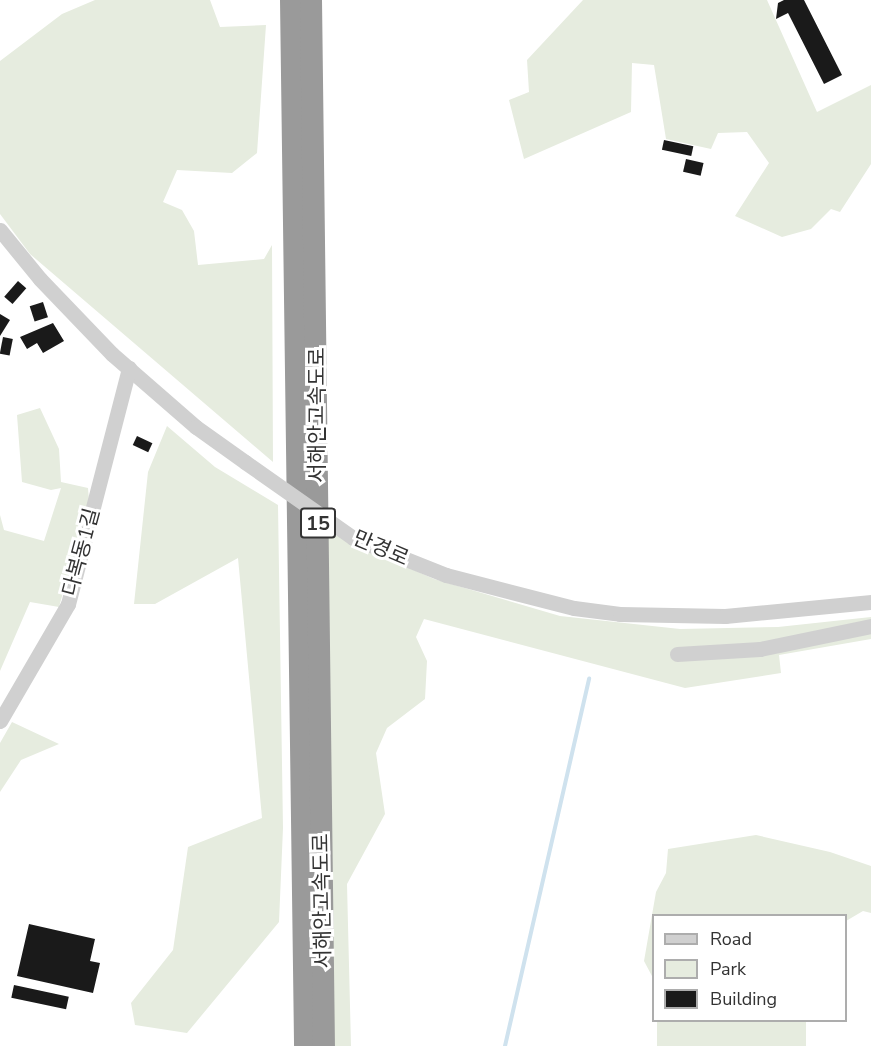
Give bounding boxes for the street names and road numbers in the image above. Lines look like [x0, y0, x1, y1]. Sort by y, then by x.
street label: 서해안고속도로 [304, 347, 330, 483]
street label: 다복동1길 [57, 505, 105, 599]
road number: 15 [300, 506, 336, 540]
street label: 만경로 [349, 525, 413, 571]
street label: 서해안고속도로 [308, 833, 336, 969]

